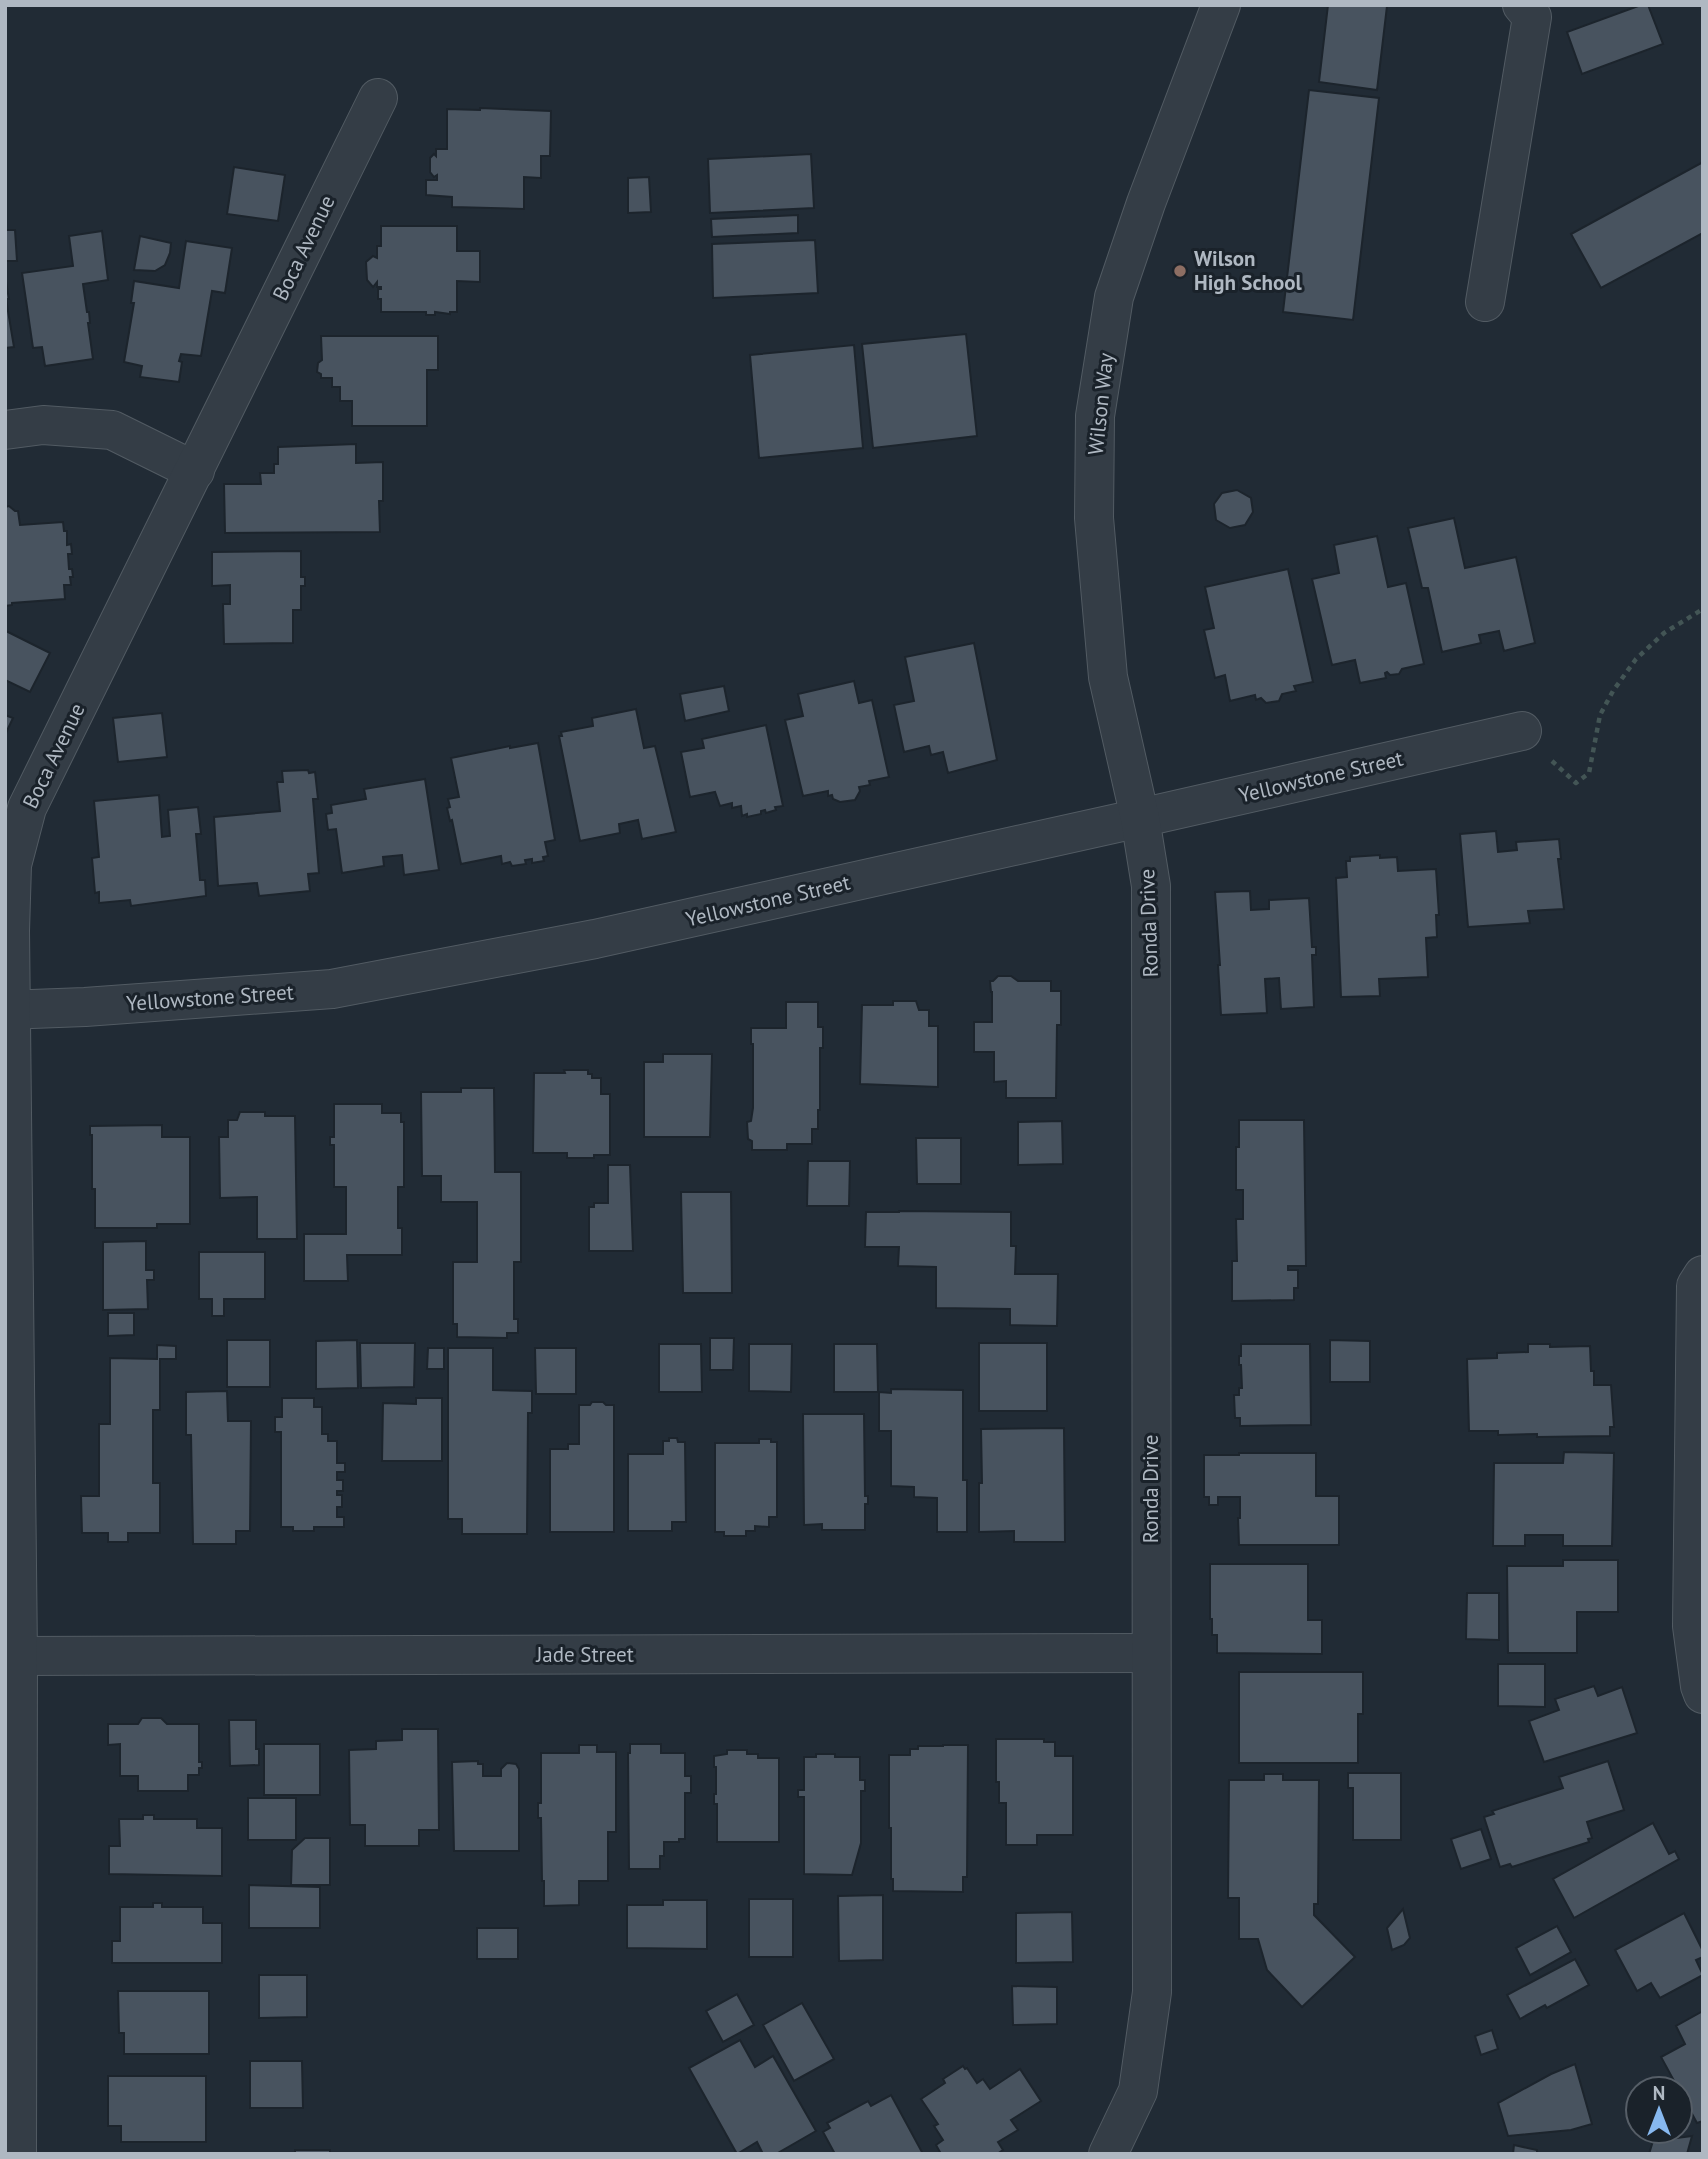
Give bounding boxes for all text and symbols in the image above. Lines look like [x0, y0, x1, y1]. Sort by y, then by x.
street label: Boca Avenue [266, 191, 341, 305]
place label: Wilson High School [1194, 245, 1303, 296]
marker: Wilson High School [1172, 263, 1188, 279]
street label: Wilson Way [1082, 351, 1119, 456]
street label: Boca Avenue [16, 699, 91, 813]
street label: Yellowstone Street [1236, 744, 1406, 809]
street label: Yellowstone Street [683, 868, 853, 933]
street label: Ronda Drive [1133, 868, 1164, 978]
street label: Yellowstone Street [125, 978, 295, 1017]
street label: Ronda Drive [1137, 1435, 1164, 1543]
street label: Jade Street [535, 1641, 634, 1668]
north arrow [1624, 2075, 1694, 2145]
text: N [1653, 2081, 1665, 2105]

